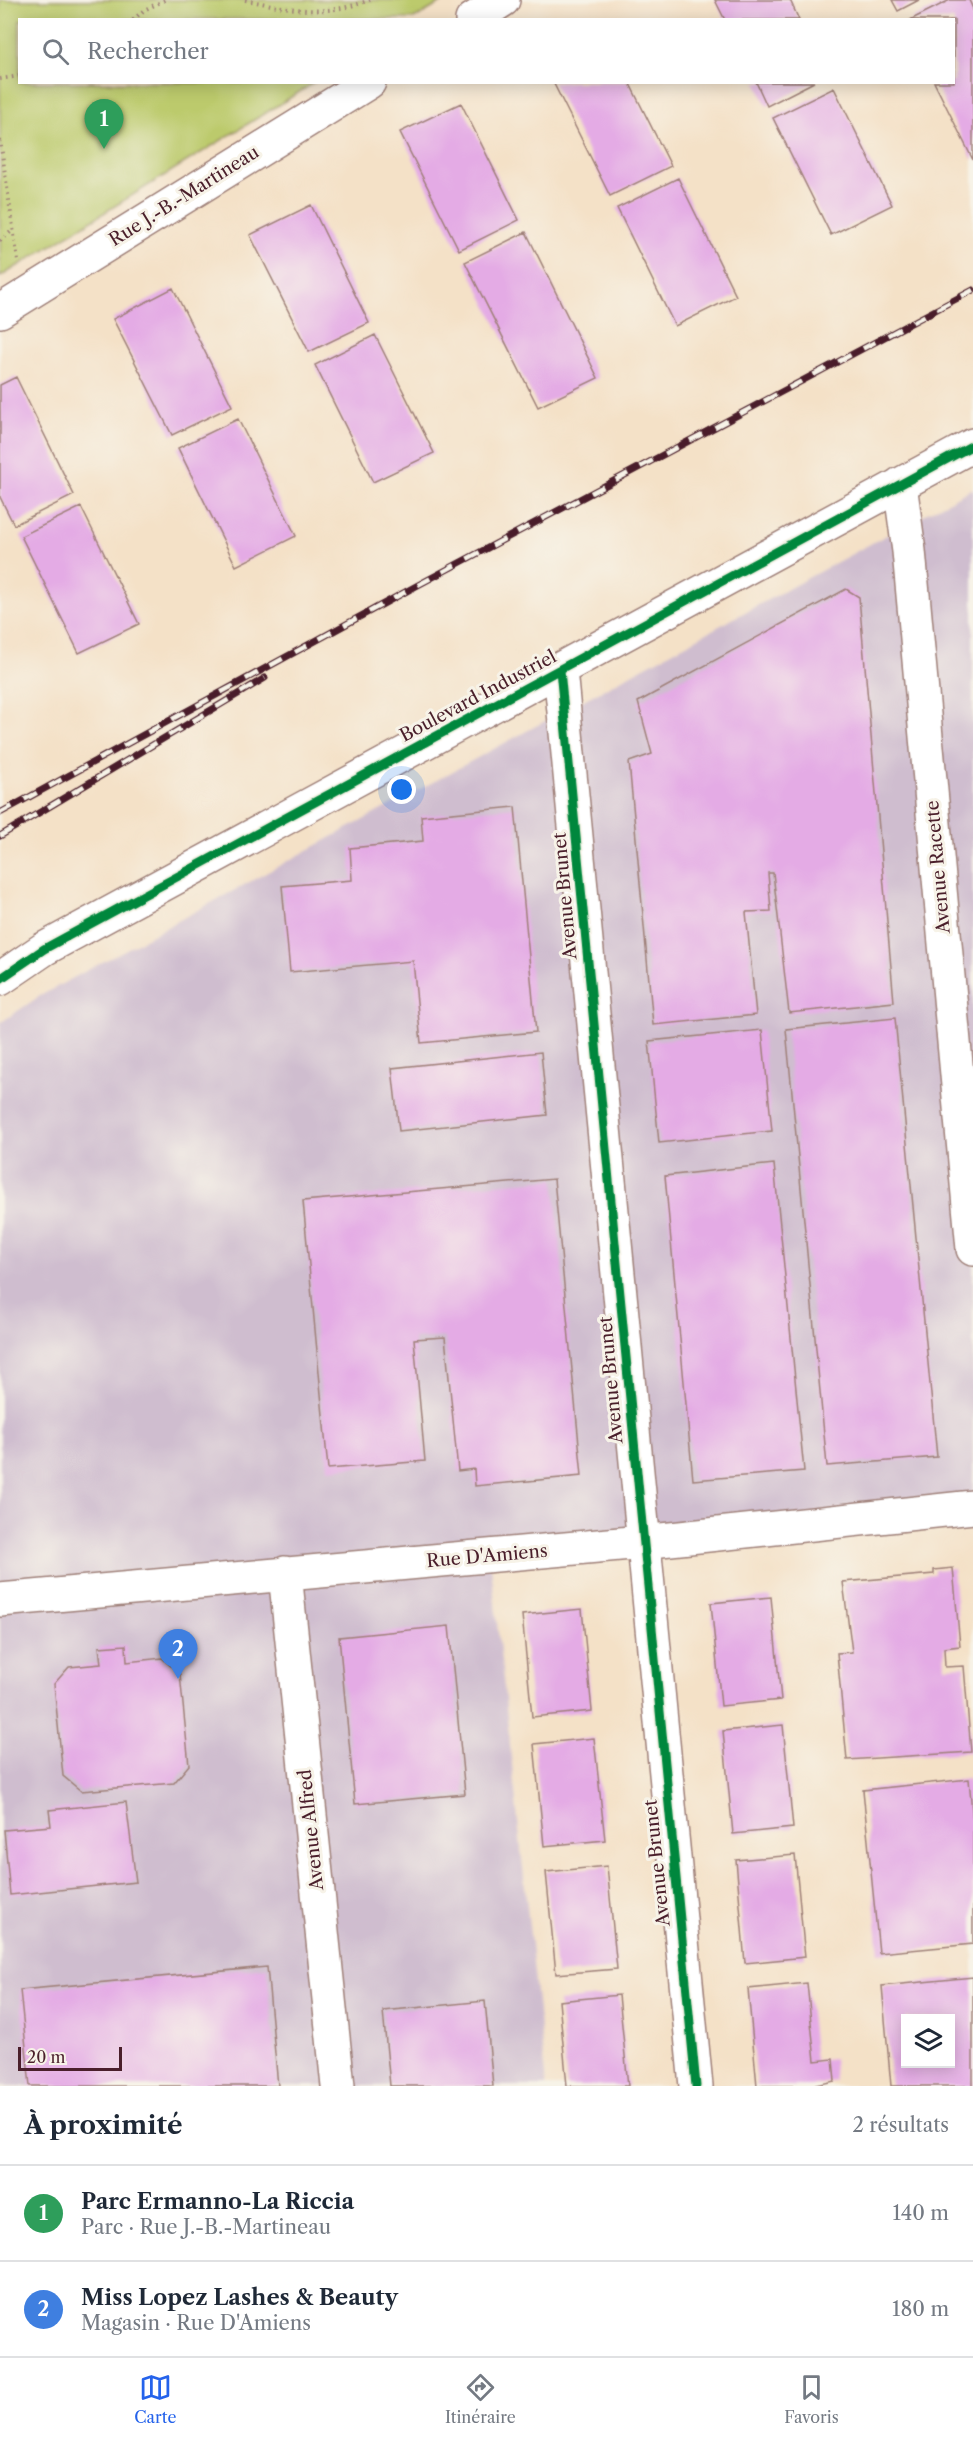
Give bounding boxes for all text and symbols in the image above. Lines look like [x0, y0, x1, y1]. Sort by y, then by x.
search box [18, 18, 955, 84]
icon: search [39, 35, 72, 68]
text: Rechercher [87, 38, 209, 65]
pin: 1 [84, 100, 124, 149]
street label: Rue J.-B.-Martineau [105, 141, 263, 251]
street label: Boulevard Industriel [396, 645, 560, 747]
your location [387, 775, 416, 804]
street label: Avenue Racette [921, 799, 955, 936]
street label: Avenue Brunet [548, 831, 582, 962]
street label: Avenue Brunet [594, 1315, 628, 1446]
street label: Rue D'Amiens [426, 1540, 548, 1572]
pin: 2 [158, 1630, 198, 1679]
street label: Avenue Alfred [294, 1768, 328, 1893]
street label: Avenue Brunet [639, 1798, 675, 1929]
map controls [901, 2014, 955, 2068]
button: layers [901, 2014, 955, 2068]
scale bar [18, 2044, 122, 2072]
text: 20 m [27, 2047, 66, 2067]
text: À proximité [24, 2109, 183, 2141]
text: 2 résultats [852, 2113, 949, 2137]
text: Parc Ermanno-La Riccia [81, 2188, 354, 2215]
text: 1 [39, 2201, 48, 2225]
text: 140 m [892, 2201, 949, 2225]
text: Parc · Rue J.-B.-Martineau [81, 2215, 331, 2239]
text: Miss Lopez Lashes & Beauty [81, 2284, 398, 2311]
text: 2 [38, 2297, 49, 2321]
text: 180 m [892, 2297, 949, 2321]
text: Magasin · Rue D'Amiens [81, 2311, 311, 2335]
tab: Carte [134, 2371, 176, 2427]
tab: Itinéraire [445, 2371, 516, 2427]
tab: Favoris [784, 2371, 839, 2427]

